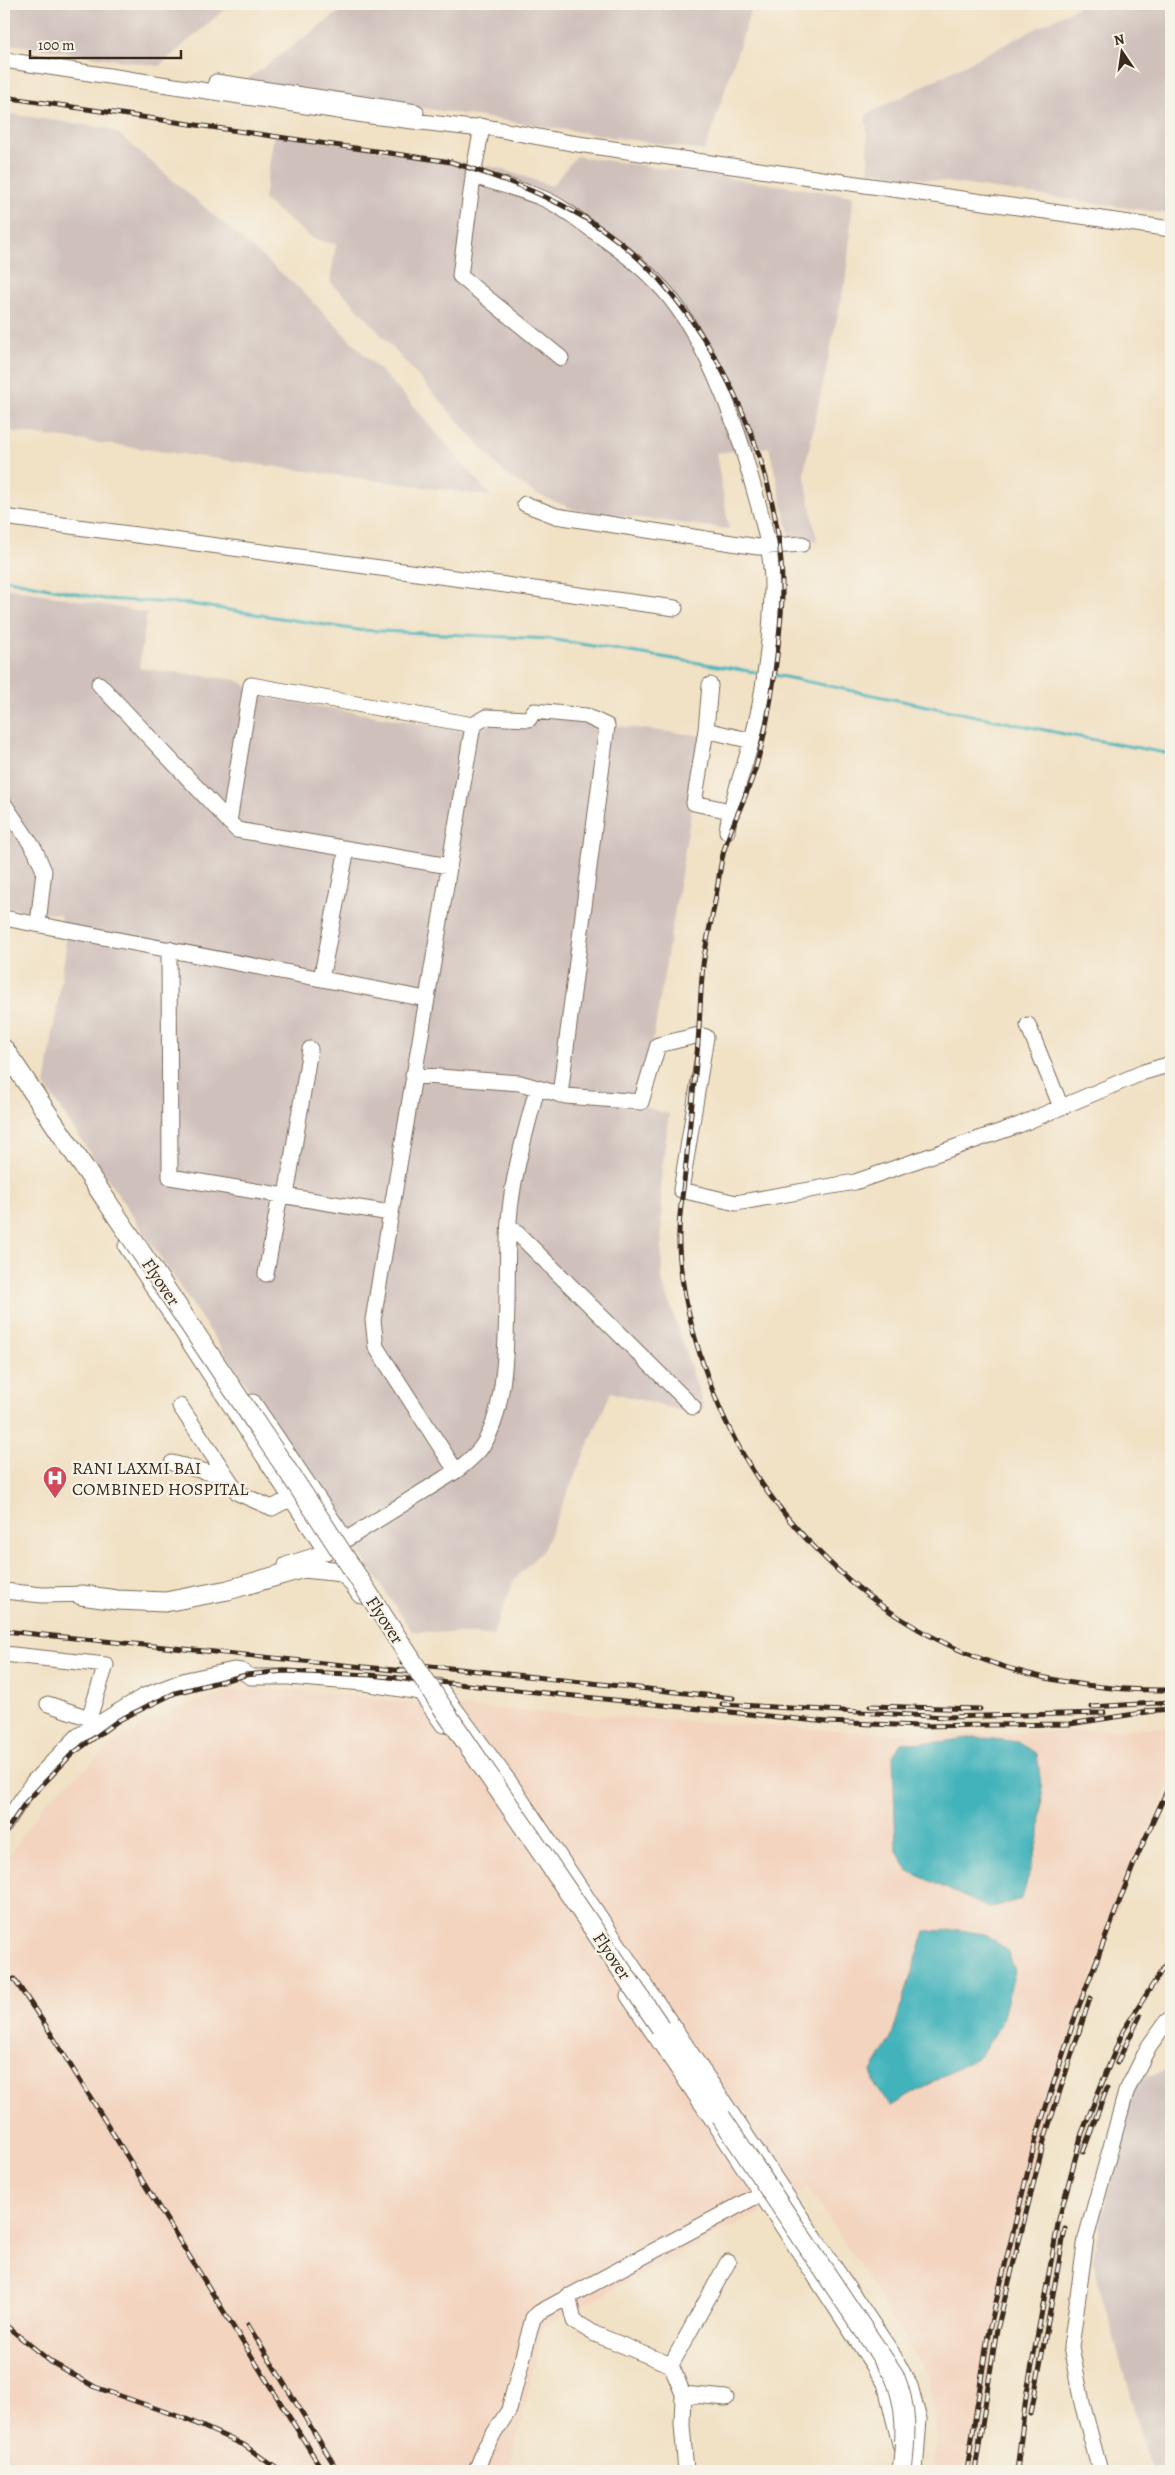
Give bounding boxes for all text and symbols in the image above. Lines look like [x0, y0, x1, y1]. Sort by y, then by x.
scale bar [30, 28, 181, 60]
north arrow [1098, 28, 1148, 78]
text: N [1112, 29, 1126, 50]
text: 100 m [38, 35, 75, 55]
street label: Flyover [136, 1253, 186, 1311]
place label: RANI LAXMI BAI COMBINED HOSPITAL [72, 1456, 249, 1501]
hospital icon: RANI LAXMI BAI COMBINED HOSPITAL [42, 1465, 68, 1499]
street label: Flyover [361, 1591, 409, 1649]
street label: Flyover [587, 1927, 637, 1985]

